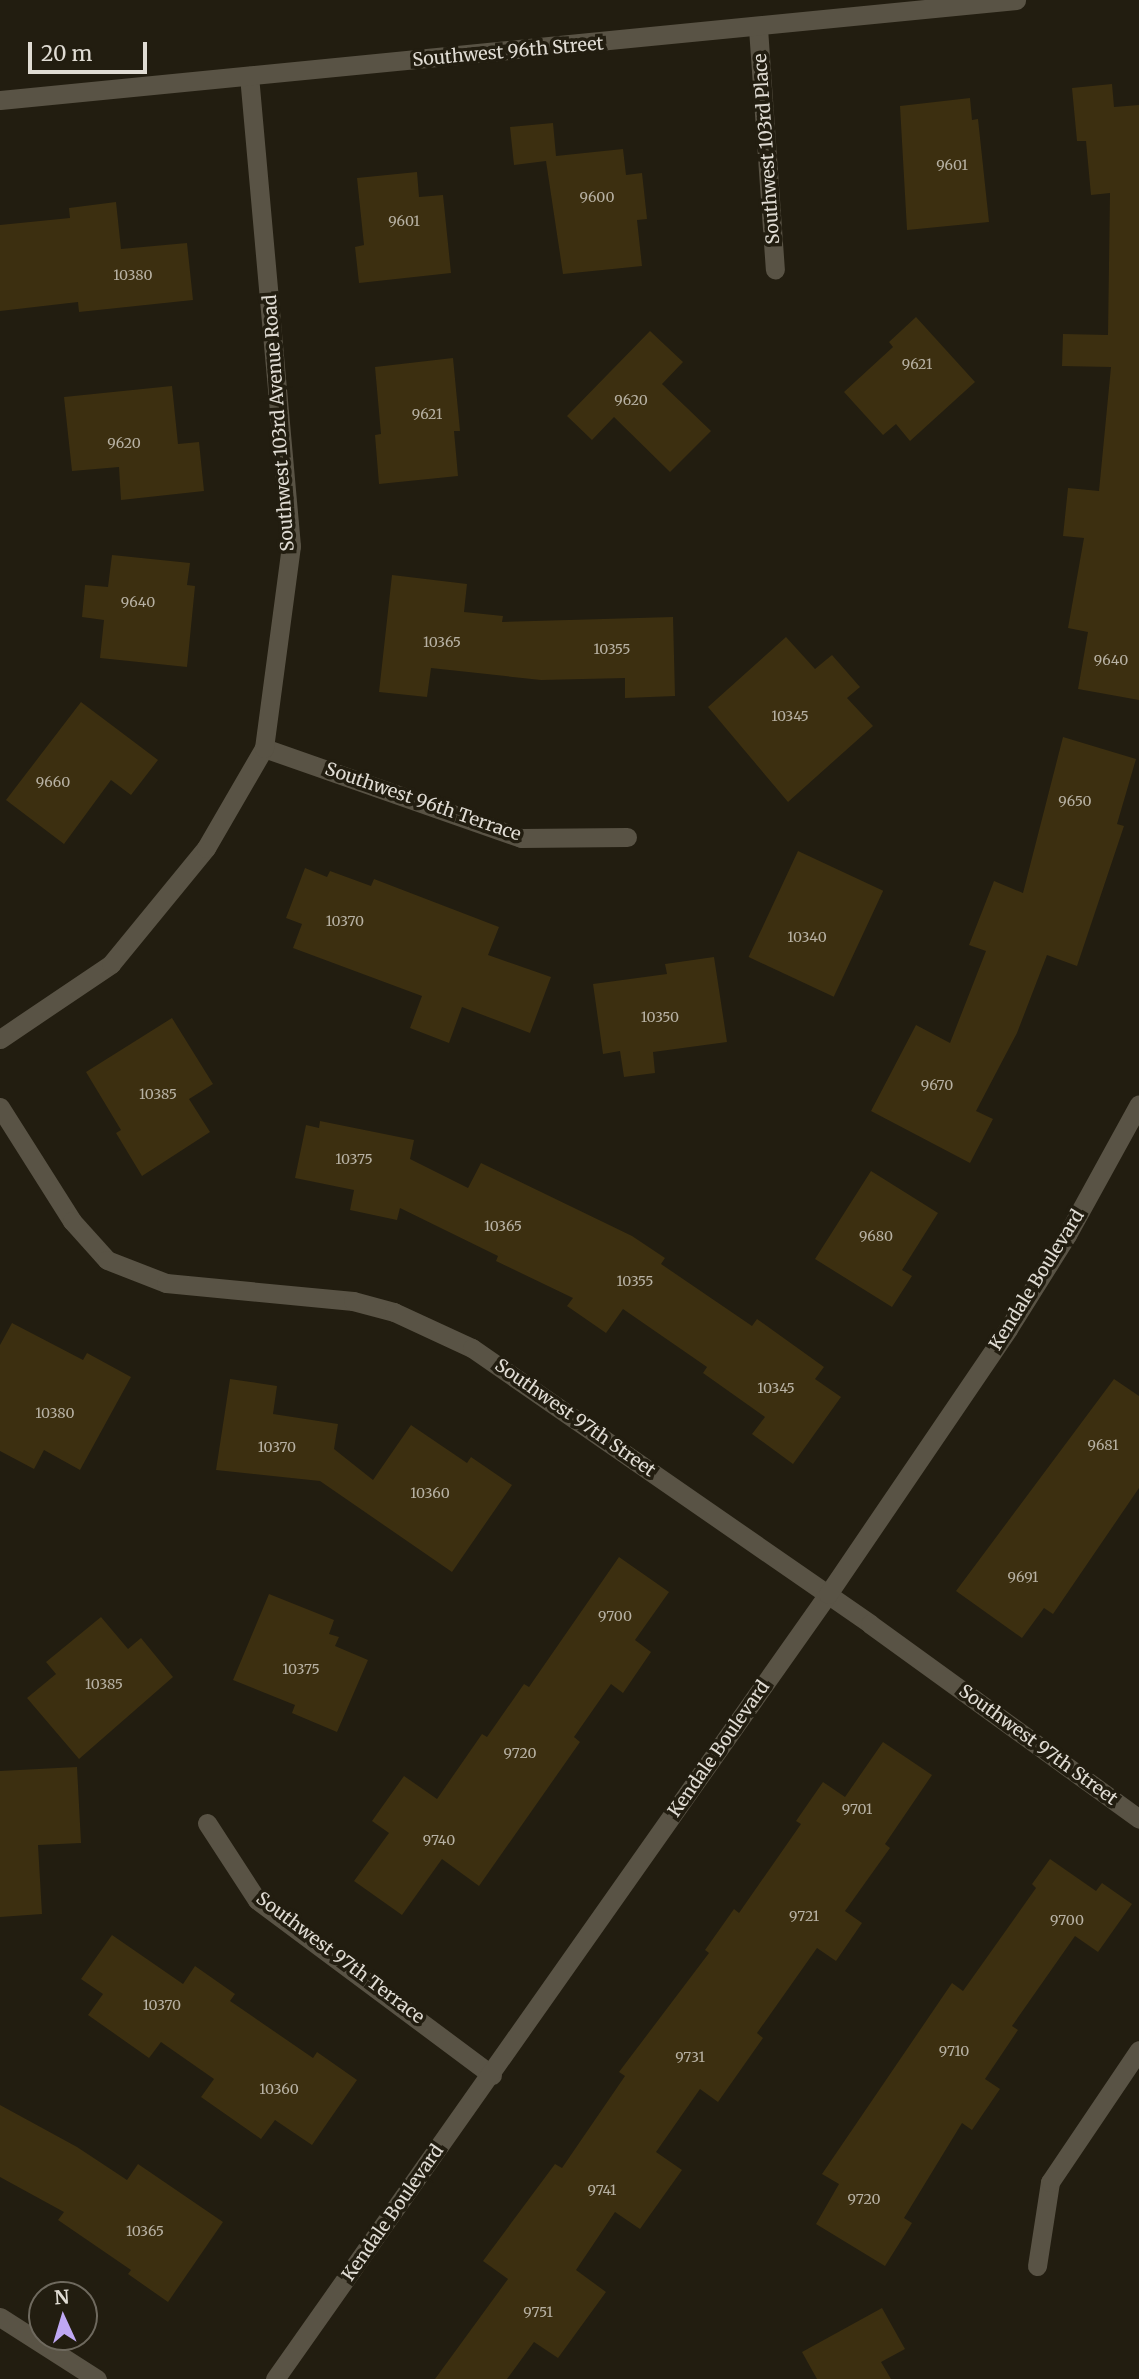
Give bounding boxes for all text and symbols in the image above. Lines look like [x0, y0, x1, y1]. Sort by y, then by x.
scale bar [32, 28, 150, 72]
street label: Southwest 96th Street [411, 33, 605, 71]
text: 20 m [41, 40, 92, 67]
street label: Southwest 103rd Place [750, 53, 784, 245]
house number: 9601 [936, 157, 968, 173]
house number: 9600 [579, 189, 615, 205]
house number: 9601 [388, 213, 420, 229]
house number: 10380 [113, 267, 153, 283]
street label: Southwest 103rd Avenue Road [259, 294, 299, 552]
house number: 9621 [902, 356, 932, 372]
house number: 9620 [614, 392, 648, 408]
house number: 9621 [412, 406, 442, 422]
house number: 9620 [107, 435, 141, 451]
house number: 9640 [121, 594, 155, 610]
house number: 10365 [423, 634, 461, 650]
house number: 10355 [594, 641, 630, 657]
house number: 9640 [1094, 652, 1128, 668]
house number: 10345 [771, 708, 809, 724]
street label: Southwest 96th Terrace [322, 758, 524, 846]
house number: 9660 [36, 774, 70, 790]
house number: 9650 [1058, 793, 1092, 809]
house number: 10370 [326, 913, 364, 929]
house number: 10340 [787, 929, 827, 945]
house number: 10350 [641, 1009, 679, 1025]
house number: 9670 [921, 1077, 953, 1093]
house number: 10385 [139, 1086, 177, 1102]
house number: 10375 [335, 1151, 373, 1167]
street label: Kendale Boulevard [985, 1206, 1089, 1354]
house number: 10365 [484, 1218, 522, 1234]
house number: 9680 [859, 1228, 893, 1244]
house number: 10355 [617, 1273, 653, 1289]
street label: Southwest 97th Street [491, 1354, 659, 1482]
house number: 10345 [757, 1380, 795, 1396]
house number: 10380 [35, 1405, 75, 1421]
house number: 9681 [1087, 1437, 1119, 1453]
house number: 10370 [258, 1439, 296, 1455]
house number: 10360 [410, 1485, 450, 1501]
house number: 9691 [1008, 1569, 1038, 1585]
house number: 9700 [598, 1608, 632, 1624]
house number: 10375 [282, 1661, 320, 1677]
house number: 10385 [85, 1676, 123, 1692]
street label: Kendale Boulevard [664, 1677, 774, 1821]
street label: Southwest 97th Street [954, 1680, 1122, 1810]
house number: 9720 [503, 1745, 537, 1761]
house number: 9701 [842, 1801, 872, 1817]
house number: 9740 [423, 1832, 455, 1848]
street label: Southwest 97th Terrace [252, 1888, 428, 2028]
house number: 9721 [789, 1908, 819, 1924]
house number: 9700 [1050, 1912, 1084, 1928]
house number: 10370 [143, 1997, 181, 2013]
house number: 9710 [939, 2043, 969, 2059]
house number: 9731 [675, 2049, 705, 2065]
house number: 10360 [259, 2081, 299, 2097]
street label: Kendale Boulevard [338, 2141, 448, 2285]
house number: 9741 [588, 2182, 616, 2198]
house number: 9720 [847, 2191, 881, 2207]
house number: 10365 [126, 2223, 164, 2239]
north arrow [28, 2281, 98, 2351]
text: N [53, 2285, 70, 2310]
house number: 9751 [523, 2304, 553, 2320]

